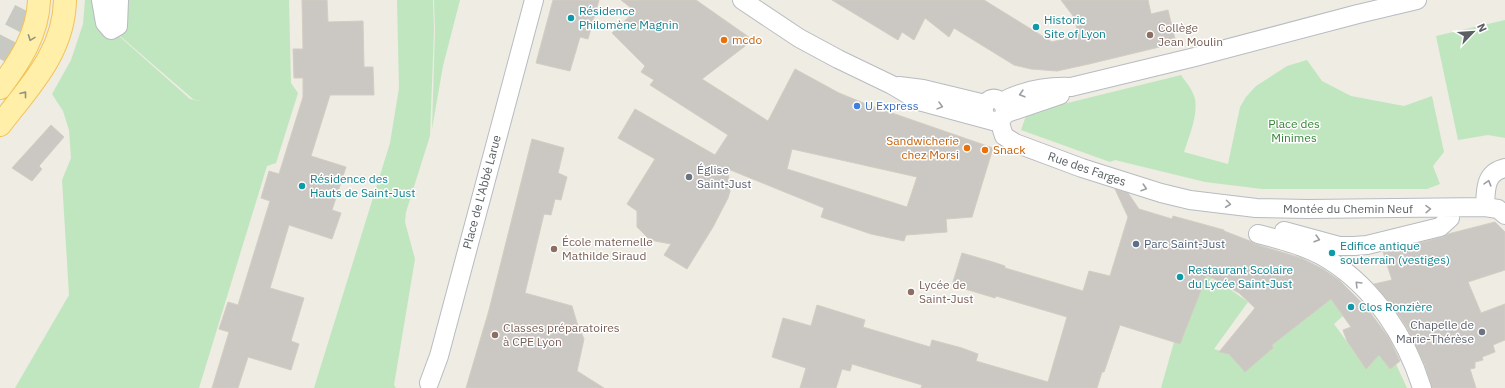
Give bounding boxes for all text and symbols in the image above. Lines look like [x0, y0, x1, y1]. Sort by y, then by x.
place label: Résidence Philomène Magnin [579, 3, 679, 32]
place label: Historic Site of Lyon [1044, 12, 1106, 41]
north arrow [1453, 12, 1493, 52]
marker: Résidence Philomène Magnin [566, 13, 576, 23]
place label: Collège Jean Moulin [1158, 20, 1223, 49]
text: N [1474, 21, 1490, 34]
marker: Historic Site of Lyon [1031, 22, 1041, 32]
marker: Collège Jean Moulin [1145, 30, 1155, 40]
place label: mcdo [732, 32, 762, 47]
one-way arrow [28, 34, 36, 41]
marker: mcdo [719, 35, 729, 45]
one-way arrow [1018, 89, 1025, 98]
one-way arrow [19, 91, 26, 98]
place label: U Express [865, 98, 919, 113]
marker: U Express [852, 101, 862, 111]
one-way arrow [936, 102, 943, 110]
park label: Place des Minimes [1268, 116, 1320, 145]
street label: Place de L'Abbé Larue [459, 133, 504, 251]
place label: Sandwicherie chez Morsi [886, 133, 959, 162]
place label: Snack [993, 142, 1026, 157]
marker: Sandwicherie chez Morsi [962, 143, 972, 153]
marker: Snack [980, 145, 990, 155]
street label: Rue des Farges [1046, 148, 1128, 189]
place label: Église Saint-Just [697, 162, 752, 191]
place label: Résidence des Hauts de Saint-Just [310, 171, 415, 200]
marker: Église Saint-Just [684, 172, 694, 182]
one-way arrow [1483, 180, 1492, 187]
marker: Résidence des Hauts de Saint-Just [297, 181, 307, 191]
one-way arrow [1140, 183, 1147, 192]
one-way arrow [1225, 200, 1231, 209]
street label: Montée du Chemin Neuf [1283, 201, 1413, 216]
one-way arrow [1425, 204, 1431, 213]
place label: École maternelle Mathilde Siraud [562, 234, 653, 263]
one-way arrow [1314, 234, 1321, 243]
place label: Parc Saint-Just [1144, 236, 1225, 251]
place label: Edifice antique souterrain (vestiges) [1340, 238, 1450, 267]
marker: Parc Saint-Just [1131, 239, 1141, 249]
marker: École maternelle Mathilde Siraud [549, 244, 559, 254]
marker: Edifice antique souterrain (vestiges) [1327, 248, 1337, 258]
place label: Restaurant Scolaire du Lycée Saint-Just [1188, 262, 1294, 291]
marker: Restaurant Scolaire du Lycée Saint-Just [1175, 272, 1185, 282]
place label: Lycée de Saint-Just [919, 277, 974, 306]
one-way arrow [1355, 281, 1363, 289]
marker: Lycée de Saint-Just [906, 287, 916, 297]
place label: Clos Ronzière [1359, 299, 1433, 314]
marker: Clos Ronzière [1346, 302, 1356, 312]
place label: Chapelle de Marie-Thérèse [1396, 317, 1474, 346]
place label: Classes préparatoires à CPE Lyon [503, 320, 620, 349]
marker: Chapelle de Marie-Thérèse [1477, 327, 1487, 337]
marker: Classes préparatoires à CPE Lyon [490, 330, 500, 340]

